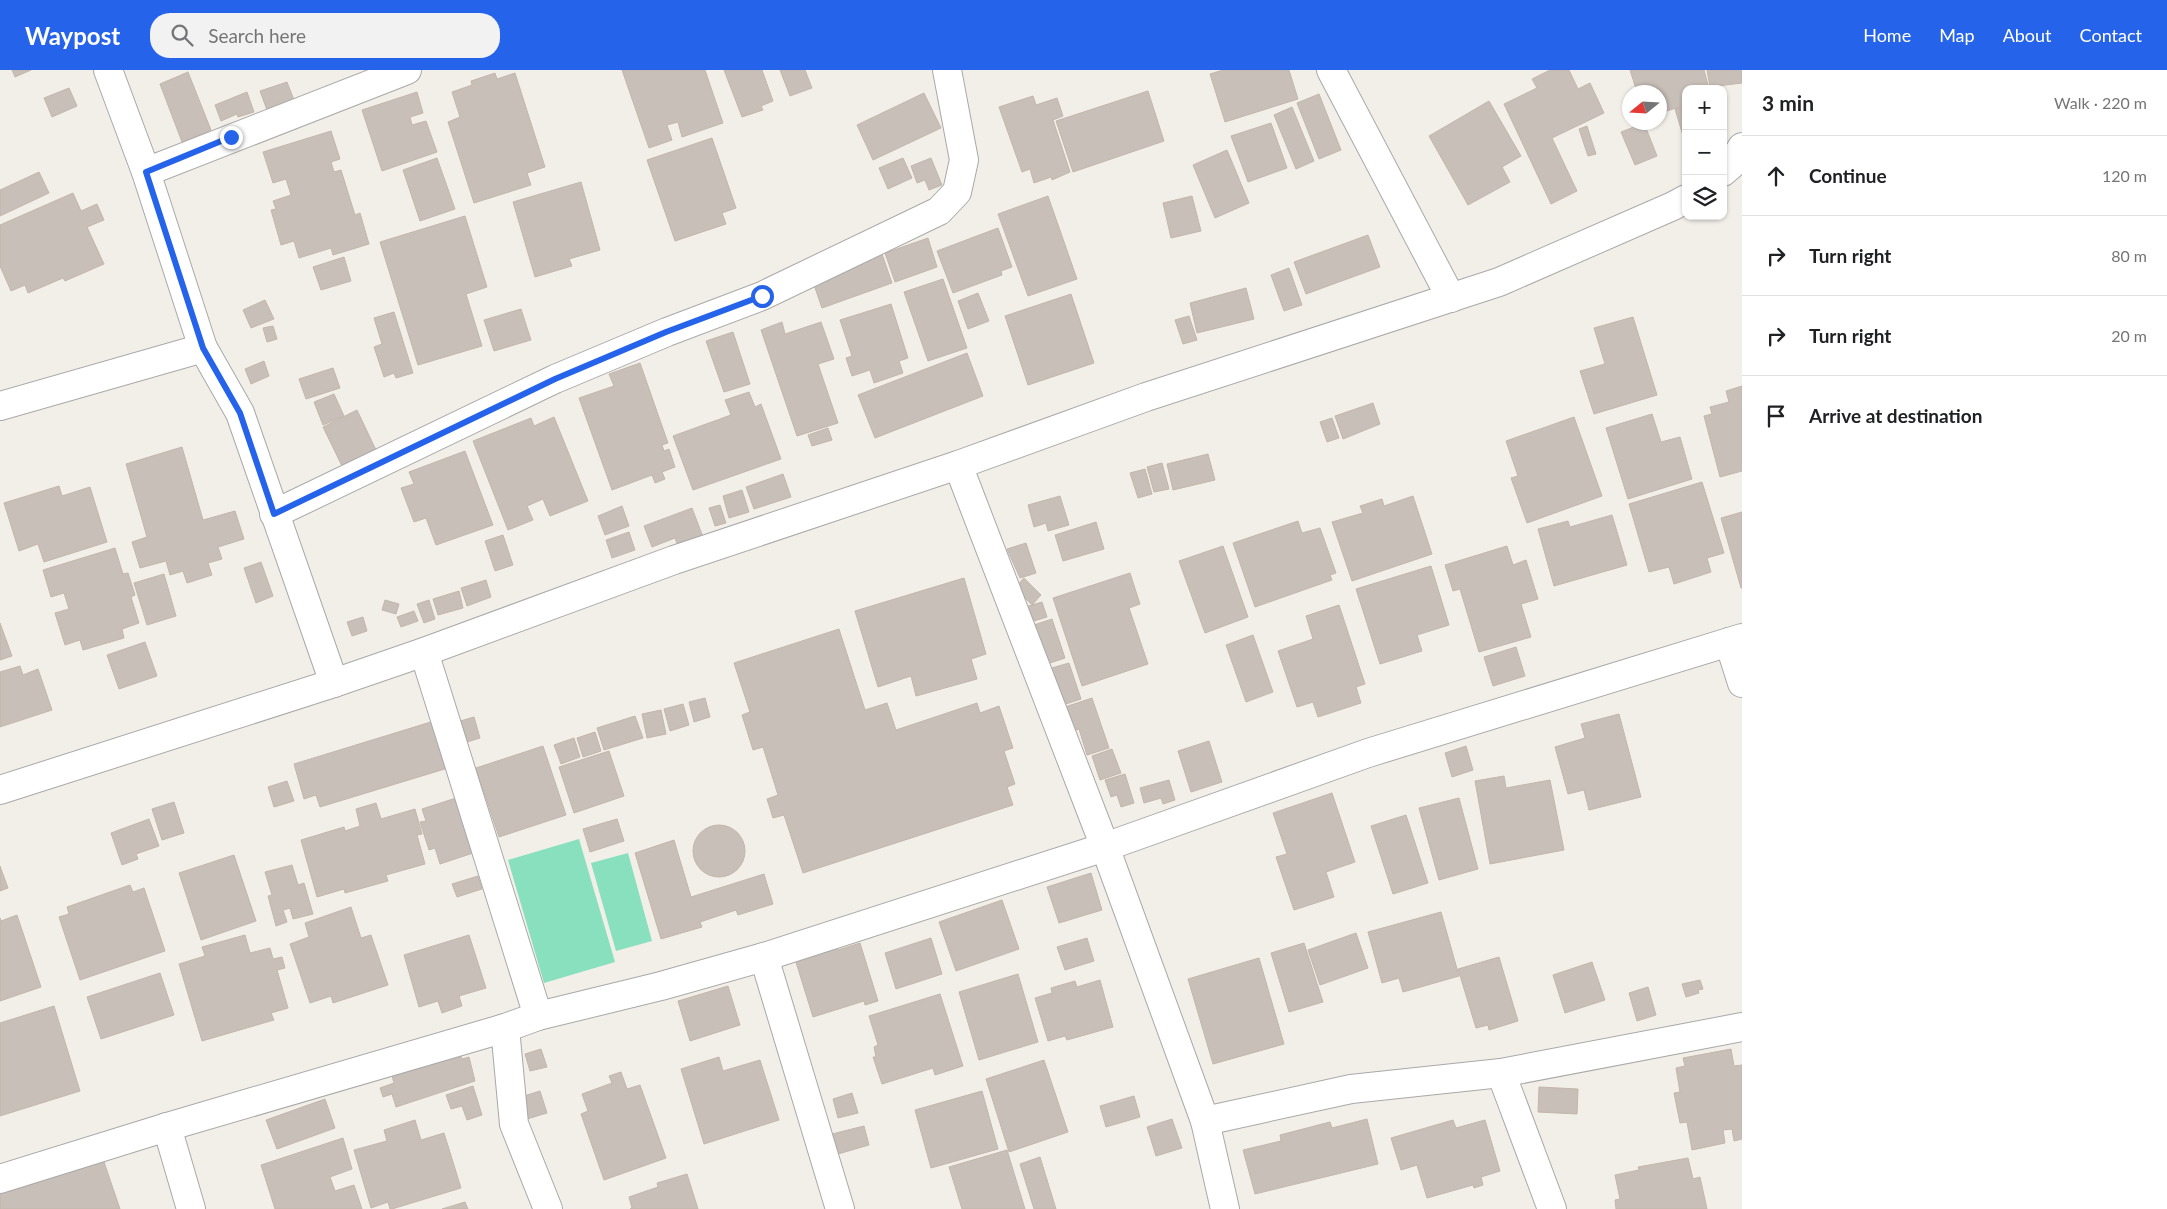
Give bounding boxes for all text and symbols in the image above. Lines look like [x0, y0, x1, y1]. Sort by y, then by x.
search box [150, 13, 500, 58]
text: Waypost [25, 21, 120, 50]
icon: search [168, 21, 196, 49]
text: Search here [208, 24, 306, 47]
text: Home [1863, 24, 1911, 46]
text: Map [1939, 24, 1975, 46]
text: About [2003, 24, 2052, 46]
text: Contact [2080, 24, 2142, 46]
north arrow [1622, 85, 1667, 130]
map controls [1682, 85, 1727, 220]
button: + [1682, 85, 1727, 130]
text: 3 min [1762, 90, 1814, 115]
text: Walk · 220 m [2054, 93, 2147, 112]
route end [220, 126, 243, 149]
button: − [1682, 130, 1727, 175]
icon: ahead [1762, 162, 1790, 190]
text: Continue [1809, 164, 1887, 187]
text: 120 m [2102, 166, 2147, 185]
button: layers [1682, 175, 1727, 220]
icon: right [1762, 242, 1790, 270]
text: Turn right [1809, 244, 1891, 267]
text: 80 m [2111, 246, 2147, 265]
route start [751, 285, 774, 308]
icon: right [1762, 322, 1790, 350]
text: Turn right [1809, 324, 1891, 347]
text: 20 m [2111, 326, 2147, 345]
icon: arrive [1762, 402, 1790, 430]
text: Arrive at destination [1809, 404, 1982, 427]

